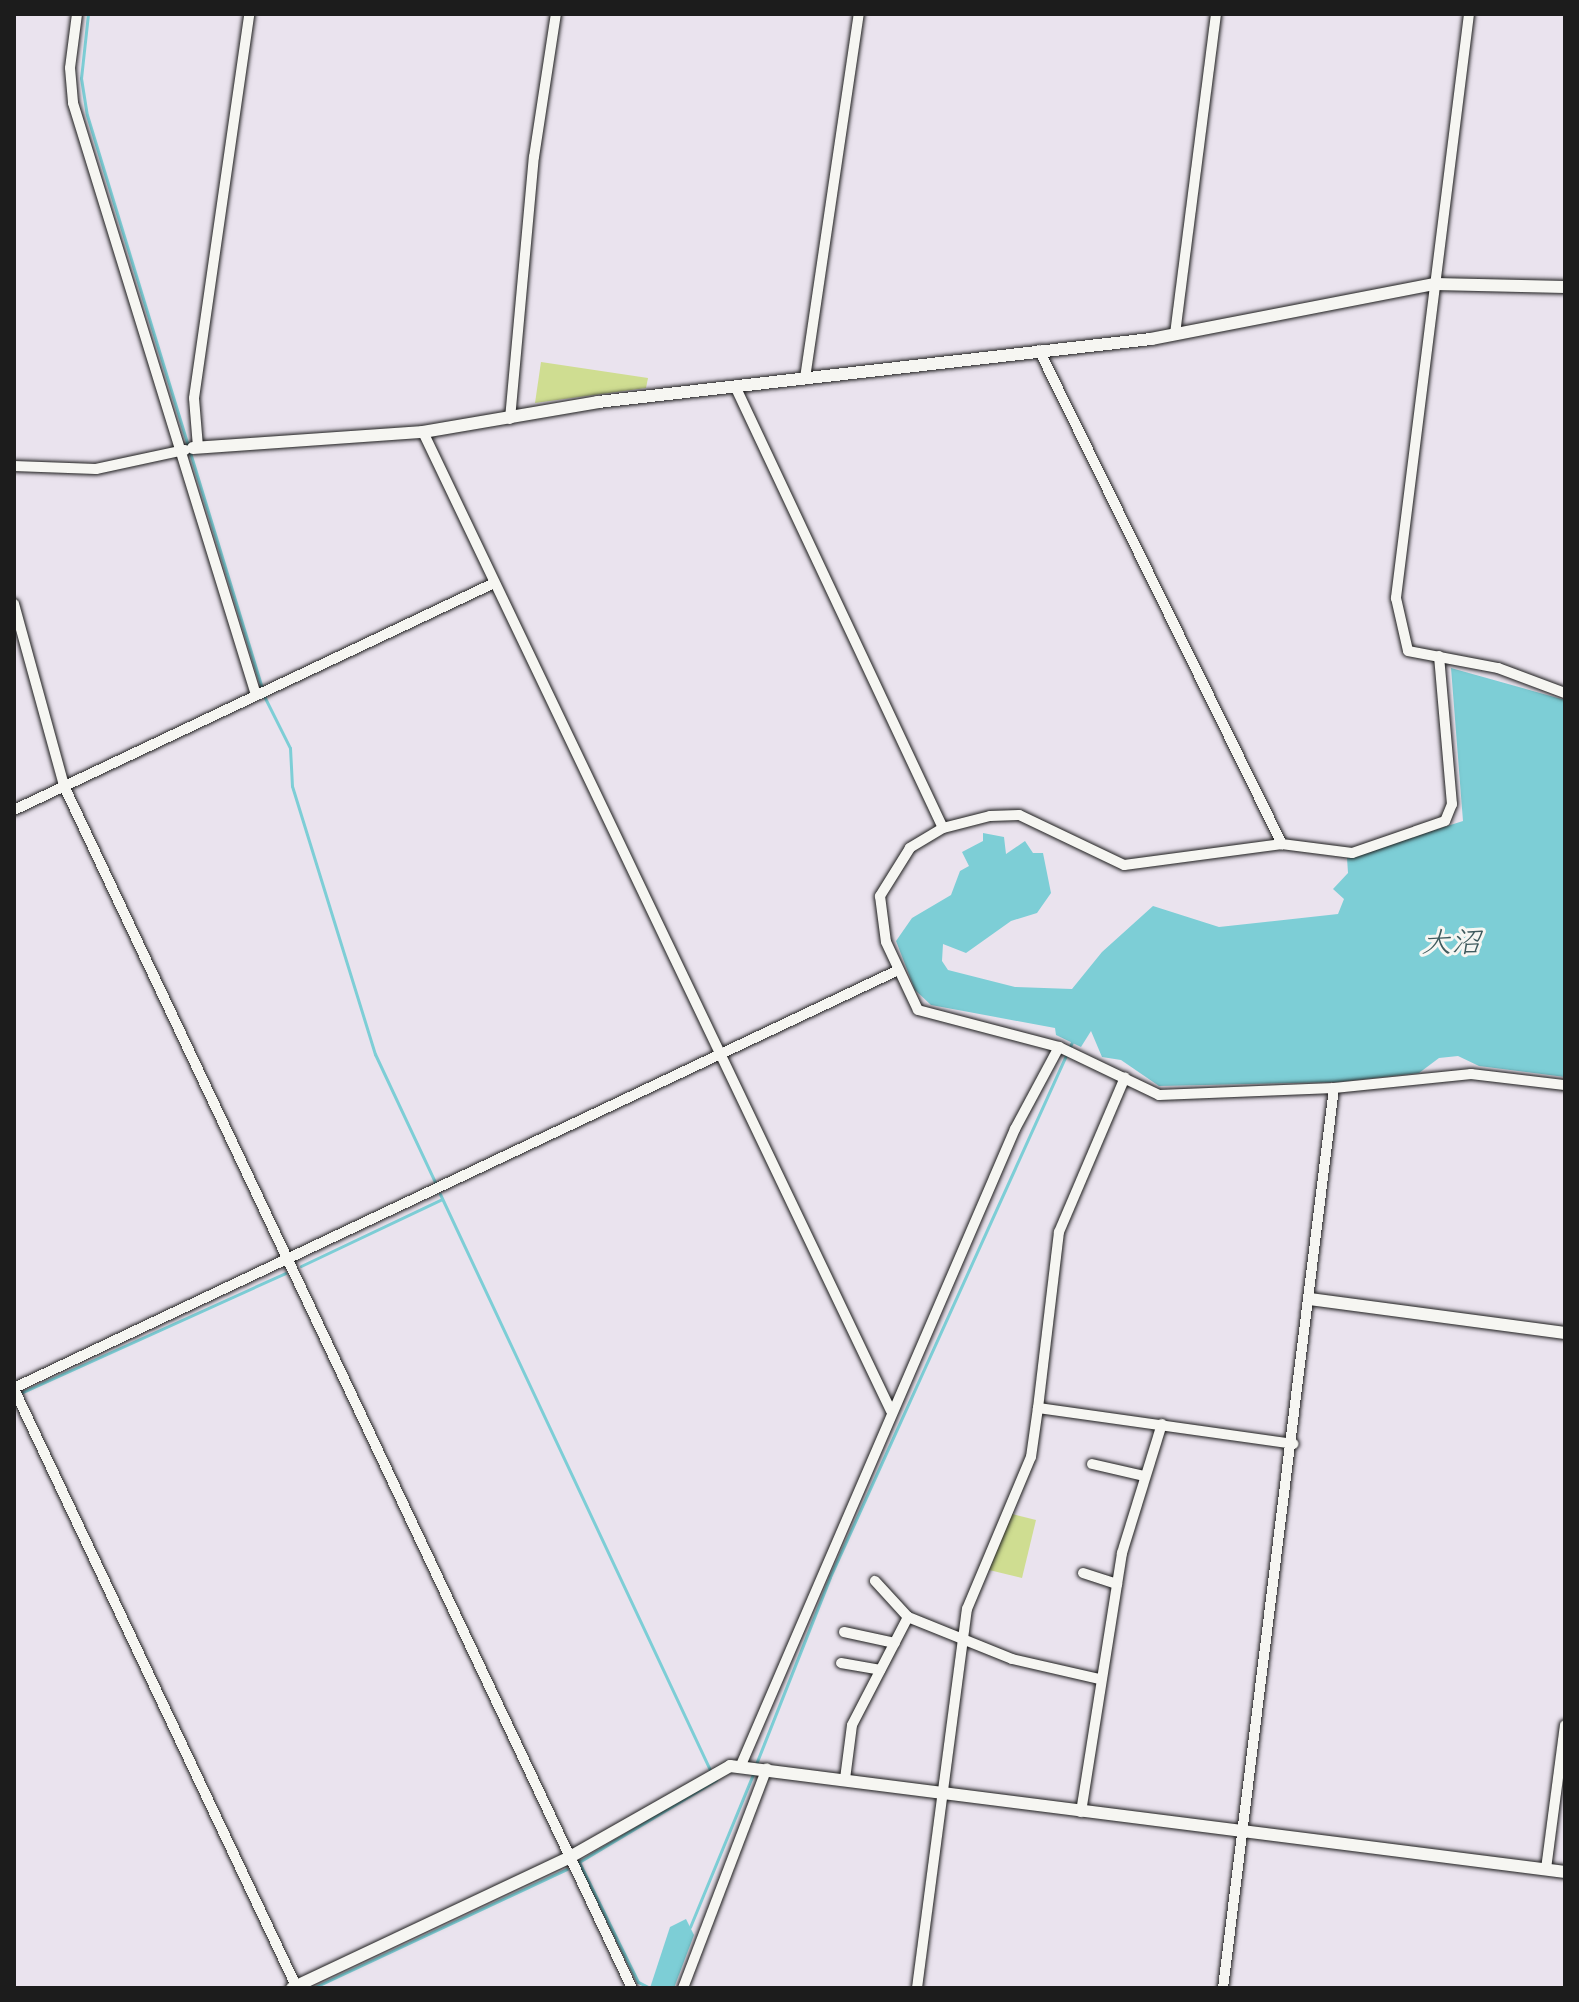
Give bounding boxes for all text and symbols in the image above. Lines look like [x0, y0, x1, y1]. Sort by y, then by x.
water label: 大沼 [1421, 926, 1481, 962]

